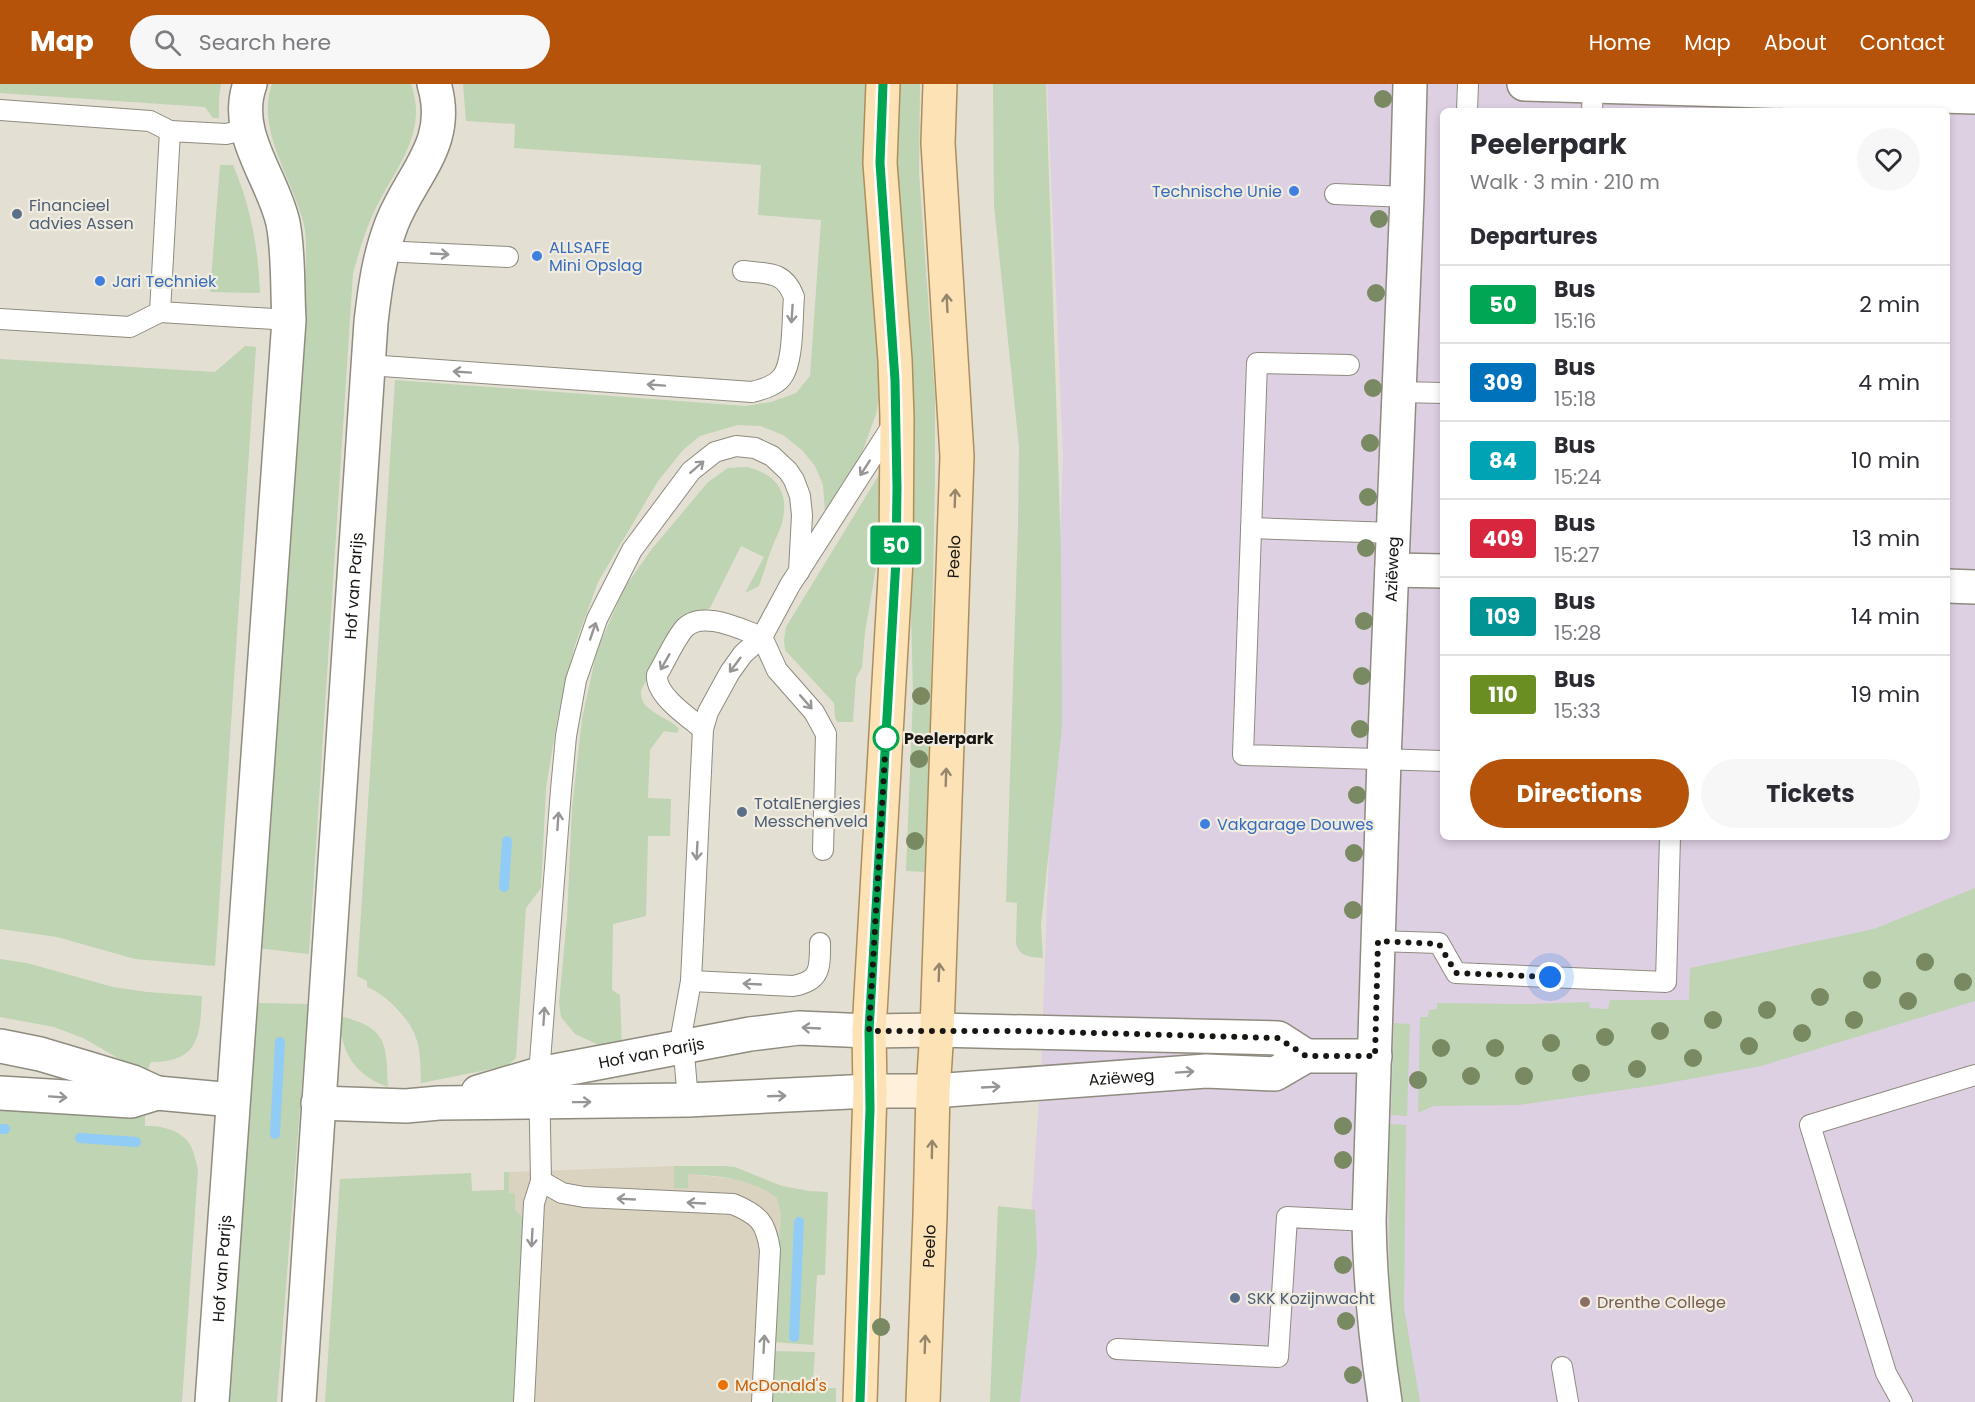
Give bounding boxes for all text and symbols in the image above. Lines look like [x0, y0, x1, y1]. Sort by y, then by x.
search box [130, 15, 550, 69]
text: Map [30, 22, 94, 61]
icon: search [151, 26, 184, 59]
text: Search here [199, 27, 331, 58]
text: Home [1589, 28, 1651, 57]
text: Map [1684, 28, 1731, 57]
text: About [1764, 28, 1827, 57]
text: Contact [1860, 28, 1945, 57]
text: Peelerpark [1470, 125, 1627, 164]
button: heart [1857, 128, 1920, 191]
text: Walk · 3 min · 210 m [1470, 168, 1660, 196]
place label: Technische Unie [1152, 180, 1282, 203]
marker: Technische Unie [1287, 184, 1301, 198]
place label: Financieel advies Assen [29, 194, 134, 235]
marker: Financieel advies Assen [10, 207, 24, 221]
text: Departures [1470, 221, 1598, 252]
place label: ALLSAFE Mini Opslag [549, 236, 642, 277]
one-way arrow [430, 249, 449, 260]
marker: ALLSAFE Mini Opslag [530, 249, 544, 263]
place label: Jari Techniek [112, 270, 217, 293]
marker: Jari Techniek [93, 274, 107, 288]
text: Bus [1554, 274, 1596, 305]
text: 2 min [1859, 289, 1920, 320]
text: 50 [1489, 290, 1517, 319]
one-way arrow [942, 294, 953, 314]
one-way arrow [787, 303, 798, 323]
text: 15:16 [1554, 307, 1596, 335]
text: Bus [1554, 352, 1596, 383]
one-way arrow [452, 366, 472, 377]
text: 4 min [1858, 367, 1920, 398]
text: 309 [1483, 368, 1523, 397]
one-way arrow [647, 380, 667, 391]
text: 15:18 [1554, 385, 1596, 413]
text: Bus [1554, 430, 1596, 461]
text: 10 min [1851, 445, 1920, 476]
text: 84 [1489, 446, 1517, 475]
one-way arrow [859, 459, 871, 476]
one-way arrow [689, 460, 704, 474]
text: 15:24 [1554, 463, 1601, 491]
one-way arrow [949, 488, 961, 508]
text: Bus [1554, 508, 1596, 539]
text: 13 min [1852, 523, 1920, 554]
text: 409 [1483, 524, 1523, 553]
line badge: 50 [869, 526, 923, 564]
street label: Hof van Parijs [338, 531, 368, 640]
text: 50 [882, 531, 910, 560]
street label: Peelo [941, 535, 966, 579]
street label: Aziëweg [1379, 536, 1405, 603]
text: 15:27 [1554, 541, 1600, 569]
text: Bus [1554, 586, 1596, 617]
text: 14 min [1851, 601, 1920, 632]
text: 109 [1486, 602, 1520, 631]
text: 15:28 [1554, 619, 1601, 647]
one-way arrow [589, 622, 600, 640]
one-way arrow [658, 653, 670, 670]
one-way arrow [729, 656, 742, 672]
text: Bus [1554, 664, 1596, 695]
text: 19 min [1851, 679, 1920, 710]
text: 110 [1488, 680, 1518, 709]
one-way arrow [799, 694, 813, 709]
text: 15:33 [1554, 697, 1601, 725]
marker: Peelerpark [873, 725, 899, 751]
place label: Peelerpark [904, 727, 994, 750]
button: Directions [1470, 759, 1689, 828]
button: Tickets [1701, 759, 1920, 828]
one-way arrow [940, 767, 951, 787]
place label: TotalEnergies Messchenveld [754, 792, 868, 833]
marker: TotalEnergies Messchenveld [735, 805, 749, 819]
one-way arrow [553, 812, 564, 832]
place label: Vakgarage Douwes [1217, 813, 1373, 836]
marker: Vakgarage Douwes [1198, 817, 1212, 831]
one-way arrow [691, 841, 702, 861]
one-way arrow [933, 962, 945, 982]
your location [1535, 962, 1565, 992]
one-way arrow [742, 978, 762, 989]
one-way arrow [538, 1006, 549, 1026]
one-way arrow [801, 1023, 821, 1034]
street label: Hof van Parijs [596, 1031, 706, 1074]
street label: Aziëweg [1088, 1063, 1155, 1091]
one-way arrow [1175, 1066, 1195, 1077]
one-way arrow [980, 1082, 1000, 1093]
one-way arrow [48, 1091, 68, 1102]
one-way arrow [766, 1091, 786, 1102]
one-way arrow [571, 1096, 591, 1108]
one-way arrow [926, 1139, 938, 1159]
one-way arrow [616, 1194, 636, 1205]
one-way arrow [686, 1197, 706, 1208]
street label: Hof van Parijs [206, 1214, 237, 1323]
street label: Peelo [917, 1224, 941, 1268]
one-way arrow [526, 1228, 537, 1248]
place label: SKK Kozijnwacht [1247, 1287, 1375, 1310]
marker: SKK Kozijnwacht [1228, 1291, 1242, 1305]
place label: Drenthe College [1597, 1291, 1726, 1314]
marker: Drenthe College [1578, 1295, 1592, 1309]
one-way arrow [759, 1334, 770, 1354]
one-way arrow [920, 1334, 931, 1354]
place label: McDonald's [735, 1374, 827, 1397]
marker: McDonald's [716, 1378, 730, 1392]

